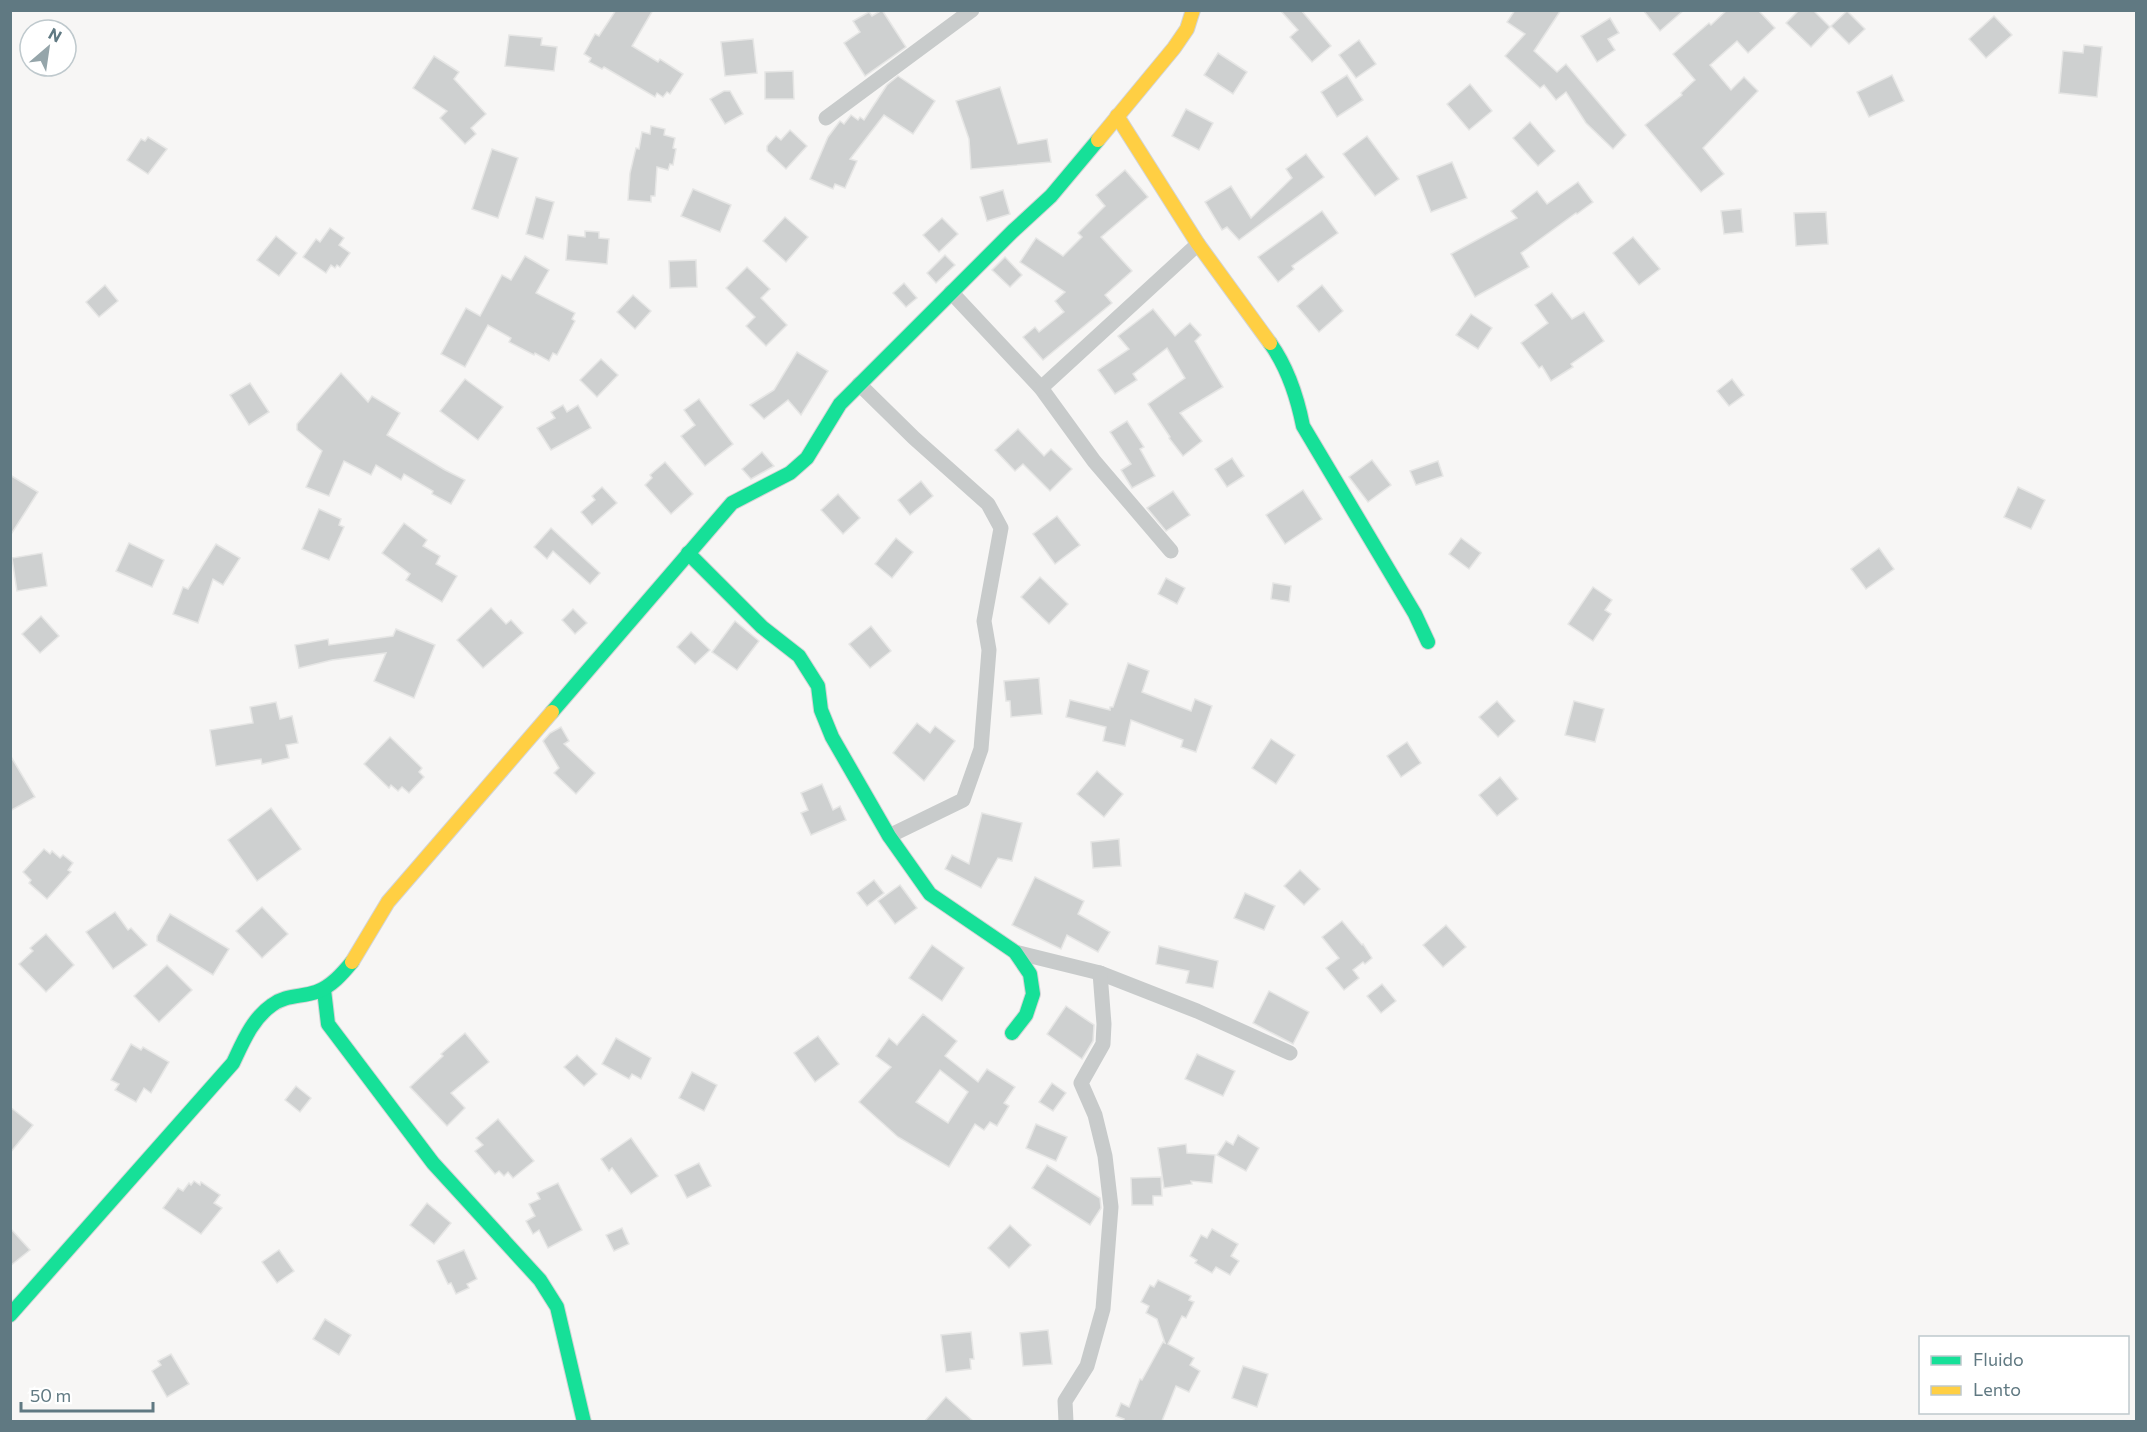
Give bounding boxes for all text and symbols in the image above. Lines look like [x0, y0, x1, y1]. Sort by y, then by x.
north arrow [18, 18, 78, 78]
text: N [46, 23, 65, 46]
legend [1919, 1336, 2129, 1414]
text: Fluido [1973, 1348, 2024, 1370]
scale bar [21, 1375, 153, 1413]
text: Lento [1973, 1378, 2021, 1400]
text: 50 m [30, 1384, 71, 1406]

